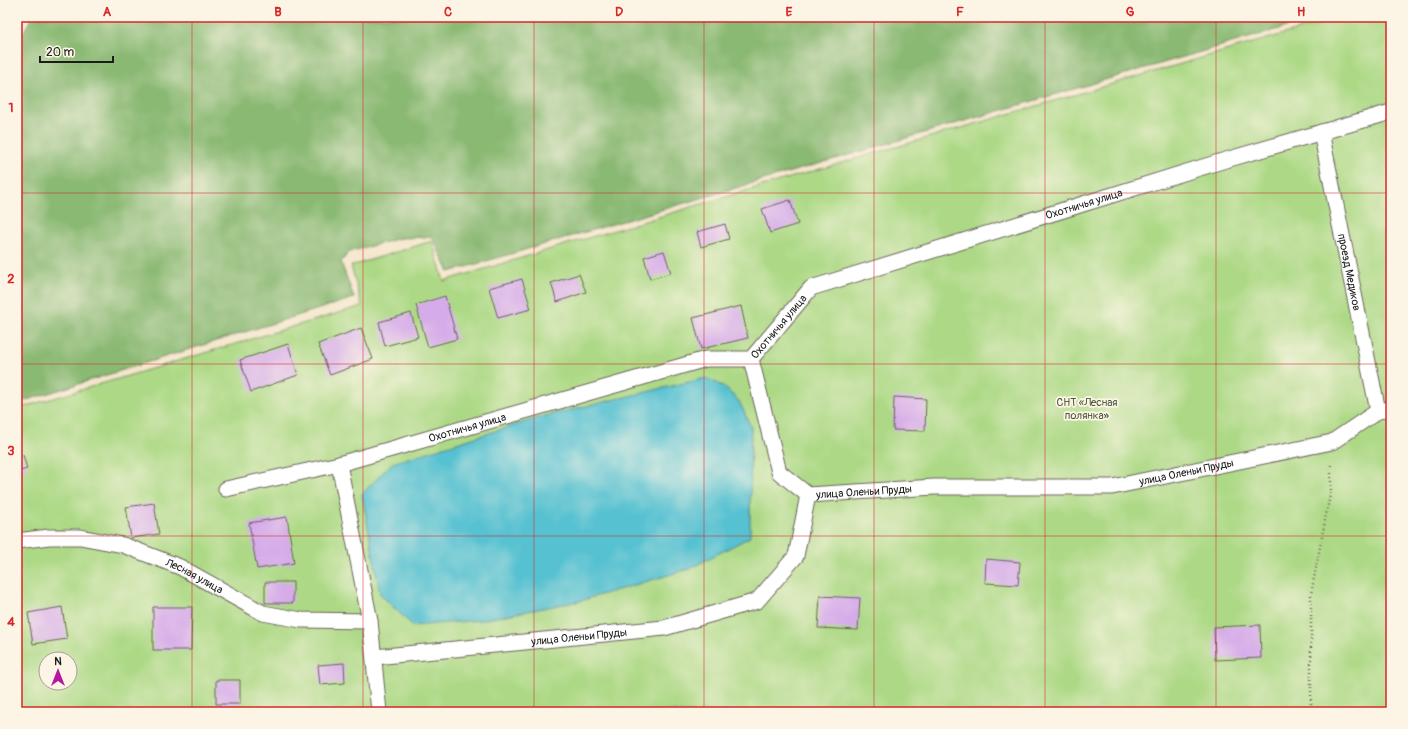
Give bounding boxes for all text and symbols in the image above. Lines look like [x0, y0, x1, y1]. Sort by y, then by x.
text: A [103, 4, 112, 20]
text: B [274, 4, 282, 20]
text: C [444, 4, 452, 20]
text: D [615, 4, 623, 20]
text: E [786, 4, 793, 20]
text: F [956, 4, 964, 20]
text: G [1126, 4, 1135, 20]
text: H [1297, 4, 1305, 20]
scale bar [40, 38, 113, 64]
text: 20 m [46, 45, 75, 60]
text: 1 [8, 100, 14, 116]
street label: Охотничья улица [1044, 186, 1124, 222]
street label: проезд Медиков [1335, 233, 1363, 312]
text: 2 [7, 271, 15, 287]
street label: Охотничья улица [748, 292, 810, 362]
park label: СНТ «Лесная полянка» [1056, 396, 1118, 422]
street label: Охотничья улица [427, 411, 507, 445]
text: 3 [7, 443, 15, 459]
street label: улица Оленьи Пруды [1137, 456, 1235, 489]
street label: улица Оленьи Пруды [815, 482, 912, 502]
street label: Лесная улица [163, 556, 225, 597]
text: 4 [7, 614, 15, 630]
street label: улица Оленьи Пруды [530, 626, 627, 648]
north arrow [38, 651, 78, 691]
text: N [54, 655, 62, 668]

